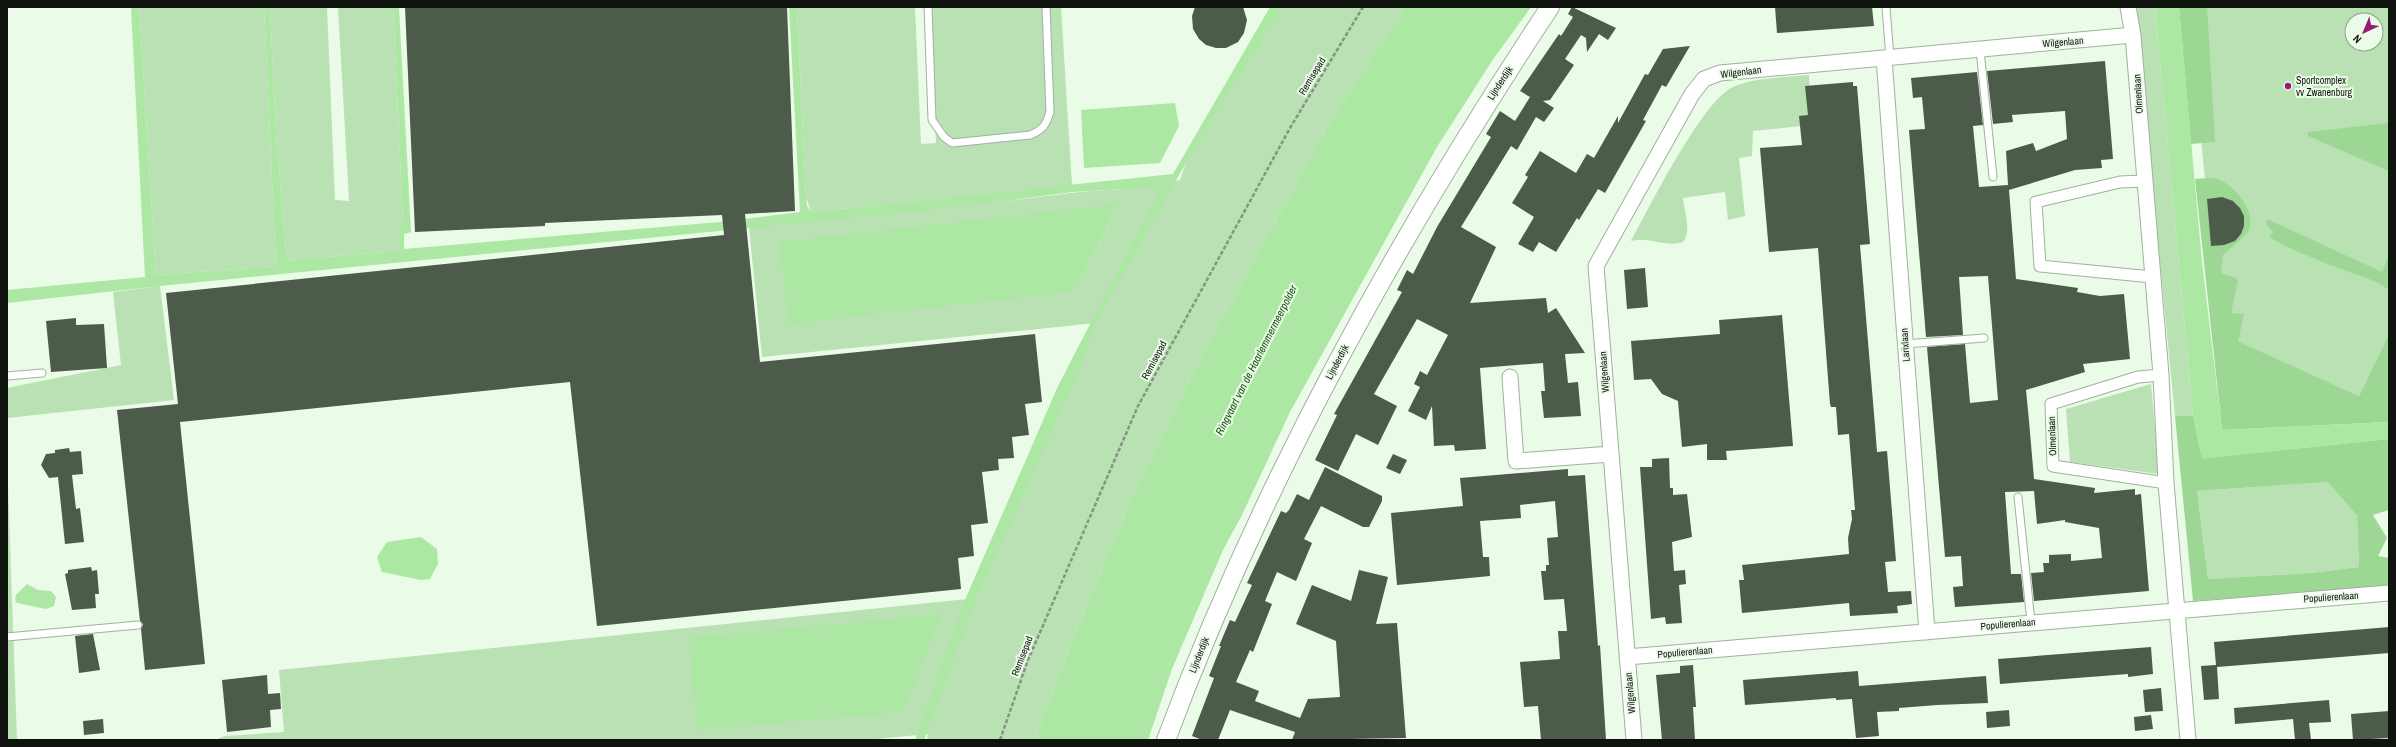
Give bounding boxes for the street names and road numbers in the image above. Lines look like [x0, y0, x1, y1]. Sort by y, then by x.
street label: Wilgenlaan [2042, 34, 2084, 50]
street label: Remisepad [1296, 55, 1328, 97]
street label: Lijnderdijk [1484, 63, 1516, 102]
street label: Wilgenlaan [1720, 63, 1762, 81]
street label: Olmenlaan [2130, 74, 2146, 114]
street label: Larixlaan [1897, 328, 1913, 362]
street label: Remisepad [1138, 338, 1170, 382]
street label: Lijnderdijk [1322, 341, 1352, 382]
street label: Wilgenlaan [1596, 351, 1612, 393]
street label: Olmenlaan [2045, 416, 2059, 456]
street label: Populierenlaan [2303, 589, 2359, 605]
street label: Populierenlaan [1980, 615, 2036, 633]
street label: Remisepad [1008, 634, 1036, 678]
street label: Lijnderdijk [1186, 634, 1212, 675]
street label: Populierenlaan [1657, 643, 1713, 661]
street label: Wilgenlaan [1622, 672, 1638, 714]

